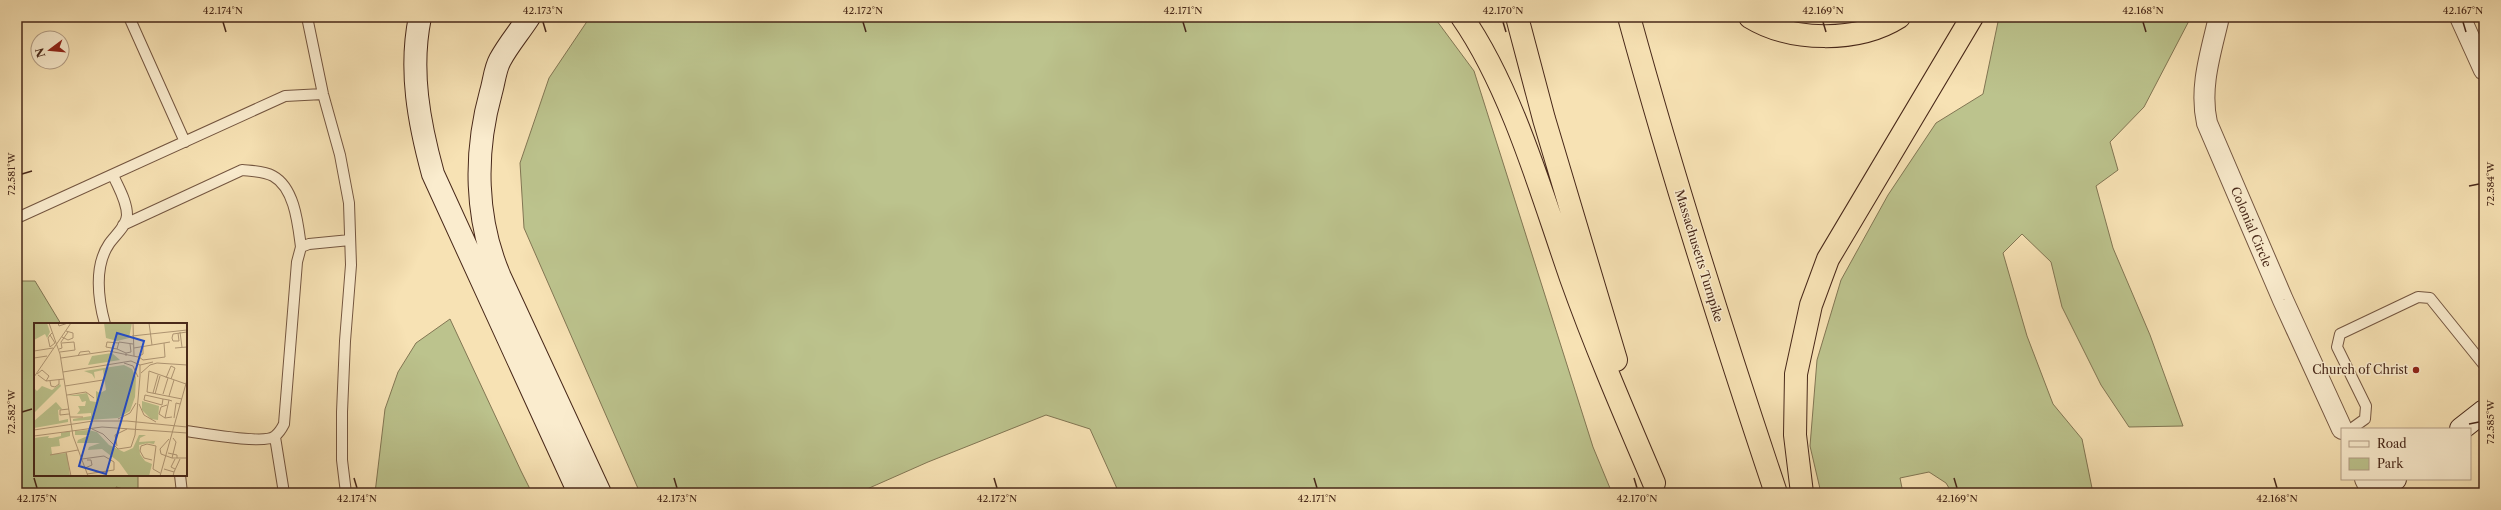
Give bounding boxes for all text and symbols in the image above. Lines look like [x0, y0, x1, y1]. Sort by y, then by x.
text: 42.174°N [203, 4, 243, 17]
text: 42.173°N [523, 4, 563, 17]
text: 42.172°N [843, 4, 883, 17]
text: 42.171°N [1164, 4, 1202, 17]
text: 42.170°N [1482, 4, 1524, 17]
text: 42.169°N [1802, 4, 1844, 17]
text: 42.168°N [2122, 4, 2164, 17]
text: 42.167°N [2443, 4, 2483, 17]
north arrow [30, 30, 70, 70]
text: N [32, 46, 48, 59]
text: 72.581°W [5, 151, 18, 196]
text: 72.584°W [2484, 161, 2497, 206]
street label: Colonial Circle [2228, 184, 2275, 270]
street label: Massachusetts Turnpike [1672, 188, 1727, 324]
inset map [34, 323, 187, 476]
place label: Church of Christ [2312, 362, 2409, 377]
marker: Church of Christ [2411, 365, 2421, 375]
text: 72.582°W [5, 389, 18, 434]
text: 72.585°W [2484, 399, 2497, 444]
legend [2341, 428, 2471, 480]
text: Road [2377, 436, 2407, 451]
text: Park [2377, 456, 2404, 471]
text: 42.175°N [17, 492, 57, 505]
text: 42.174°N [337, 492, 377, 505]
text: 42.173°N [657, 492, 697, 505]
text: 42.172°N [977, 492, 1017, 505]
text: 42.171°N [1298, 492, 1336, 505]
text: 42.170°N [1616, 492, 1658, 505]
text: 42.169°N [1936, 492, 1978, 505]
text: 42.168°N [2256, 492, 2298, 505]

